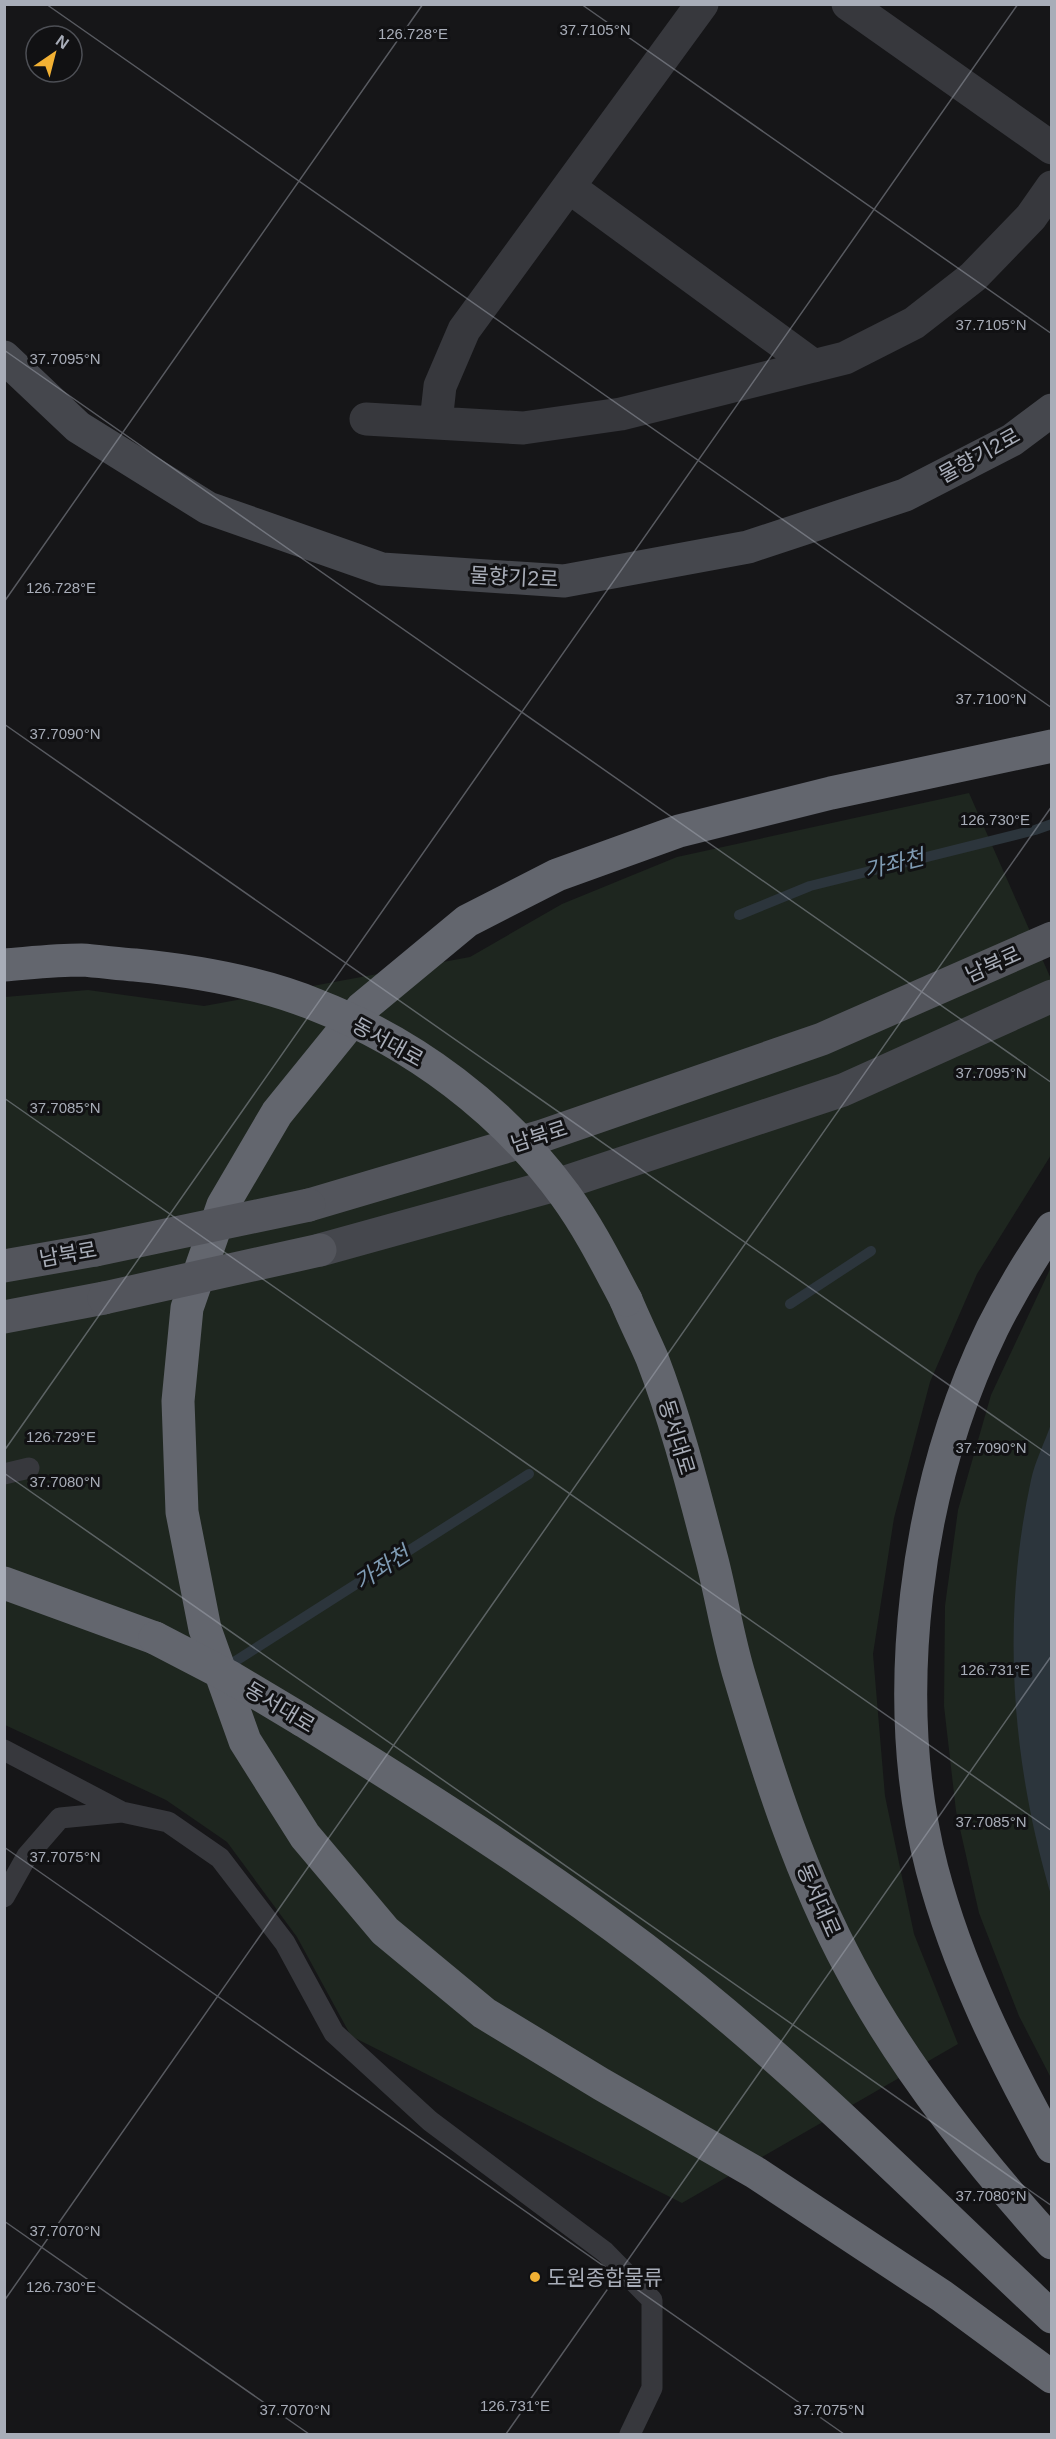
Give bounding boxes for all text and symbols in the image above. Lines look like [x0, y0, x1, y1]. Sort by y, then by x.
text: 37.7105°N [559, 21, 631, 38]
north arrow [24, 24, 84, 84]
text: 126.728°E [378, 25, 448, 42]
text: N [53, 32, 72, 52]
text: 37.7105°N [955, 316, 1027, 333]
text: 37.7095°N [29, 350, 101, 367]
street label: 물향기2로 [935, 423, 1023, 487]
street label: 물향기2로 [469, 563, 559, 591]
text: 126.728°E [26, 579, 96, 596]
text: 37.7100°N [955, 690, 1027, 707]
text: 37.7090°N [29, 725, 101, 742]
text: 126.730°E [960, 811, 1030, 828]
water label: 가좌천 [862, 844, 929, 883]
street label: 남북로 [962, 942, 1024, 986]
street label: 동서대로 [349, 1013, 427, 1071]
text: 37.7095°N [955, 1064, 1027, 1081]
text: 37.7085°N [29, 1099, 101, 1116]
street label: 남북로 [508, 1116, 570, 1156]
street label: 남북로 [37, 1238, 99, 1270]
street label: 동서대로 [655, 1397, 699, 1477]
text: 126.729°E [26, 1428, 96, 1445]
text: 37.7090°N [955, 1439, 1027, 1456]
text: 37.7080°N [29, 1473, 101, 1490]
water label: 가좌천 [350, 1539, 417, 1595]
text: 126.731°E [960, 1661, 1030, 1678]
street label: 동서대로 [241, 1677, 319, 1737]
text: 37.7085°N [955, 1813, 1027, 1830]
text: 37.7075°N [29, 1848, 101, 1865]
street label: 동서대로 [793, 1860, 845, 1940]
text: 37.7080°N [955, 2187, 1027, 2204]
text: 37.7070°N [29, 2222, 101, 2239]
place label: 도원종합물류 [547, 2266, 663, 2289]
marker: 도원종합물류 [528, 2270, 542, 2284]
text: 126.730°E [26, 2278, 96, 2295]
text: 126.731°E [480, 2397, 550, 2414]
text: 37.7070°N [259, 2401, 331, 2418]
text: 37.7075°N [793, 2401, 865, 2418]

